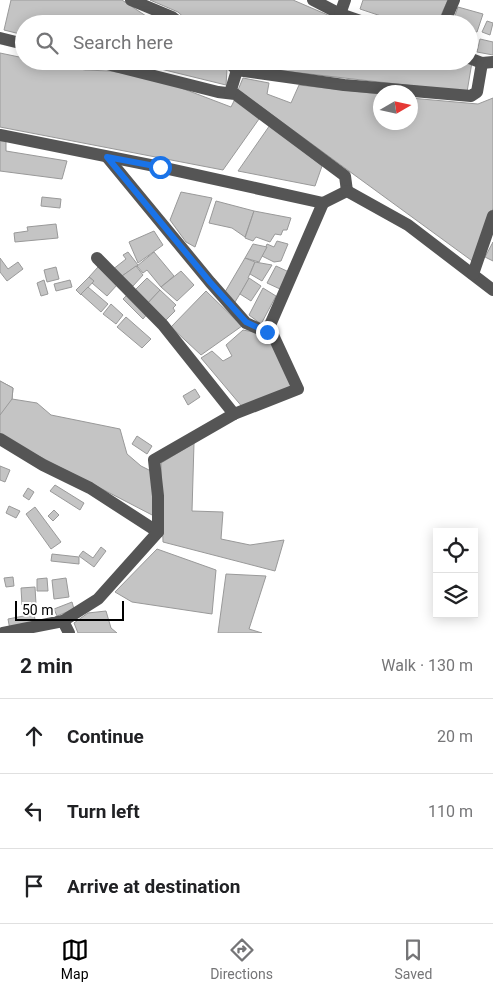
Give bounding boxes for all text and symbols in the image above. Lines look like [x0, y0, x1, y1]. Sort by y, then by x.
search box [15, 15, 478, 70]
icon: search [33, 29, 61, 57]
text: Search here [73, 31, 173, 54]
north arrow [373, 85, 418, 130]
route start [149, 156, 172, 179]
route end [256, 321, 279, 344]
map controls [433, 528, 478, 618]
button: locate [433, 528, 478, 573]
button: layers [433, 573, 478, 618]
scale bar [15, 598, 124, 621]
text: 50 m [22, 602, 54, 618]
text: 2 min [20, 654, 73, 678]
text: Walk · 130 m [381, 656, 473, 675]
icon: ahead [20, 722, 48, 750]
text: Continue [67, 725, 144, 748]
text: 20 m [437, 727, 473, 746]
icon: left [20, 797, 48, 825]
text: Turn left [67, 800, 140, 823]
text: 110 m [428, 802, 473, 821]
icon: arrive [20, 872, 48, 900]
text: Arrive at destination [67, 875, 240, 898]
tab: Map [61, 936, 89, 982]
tab: Directions [210, 936, 273, 982]
tab: Saved [394, 936, 432, 982]

